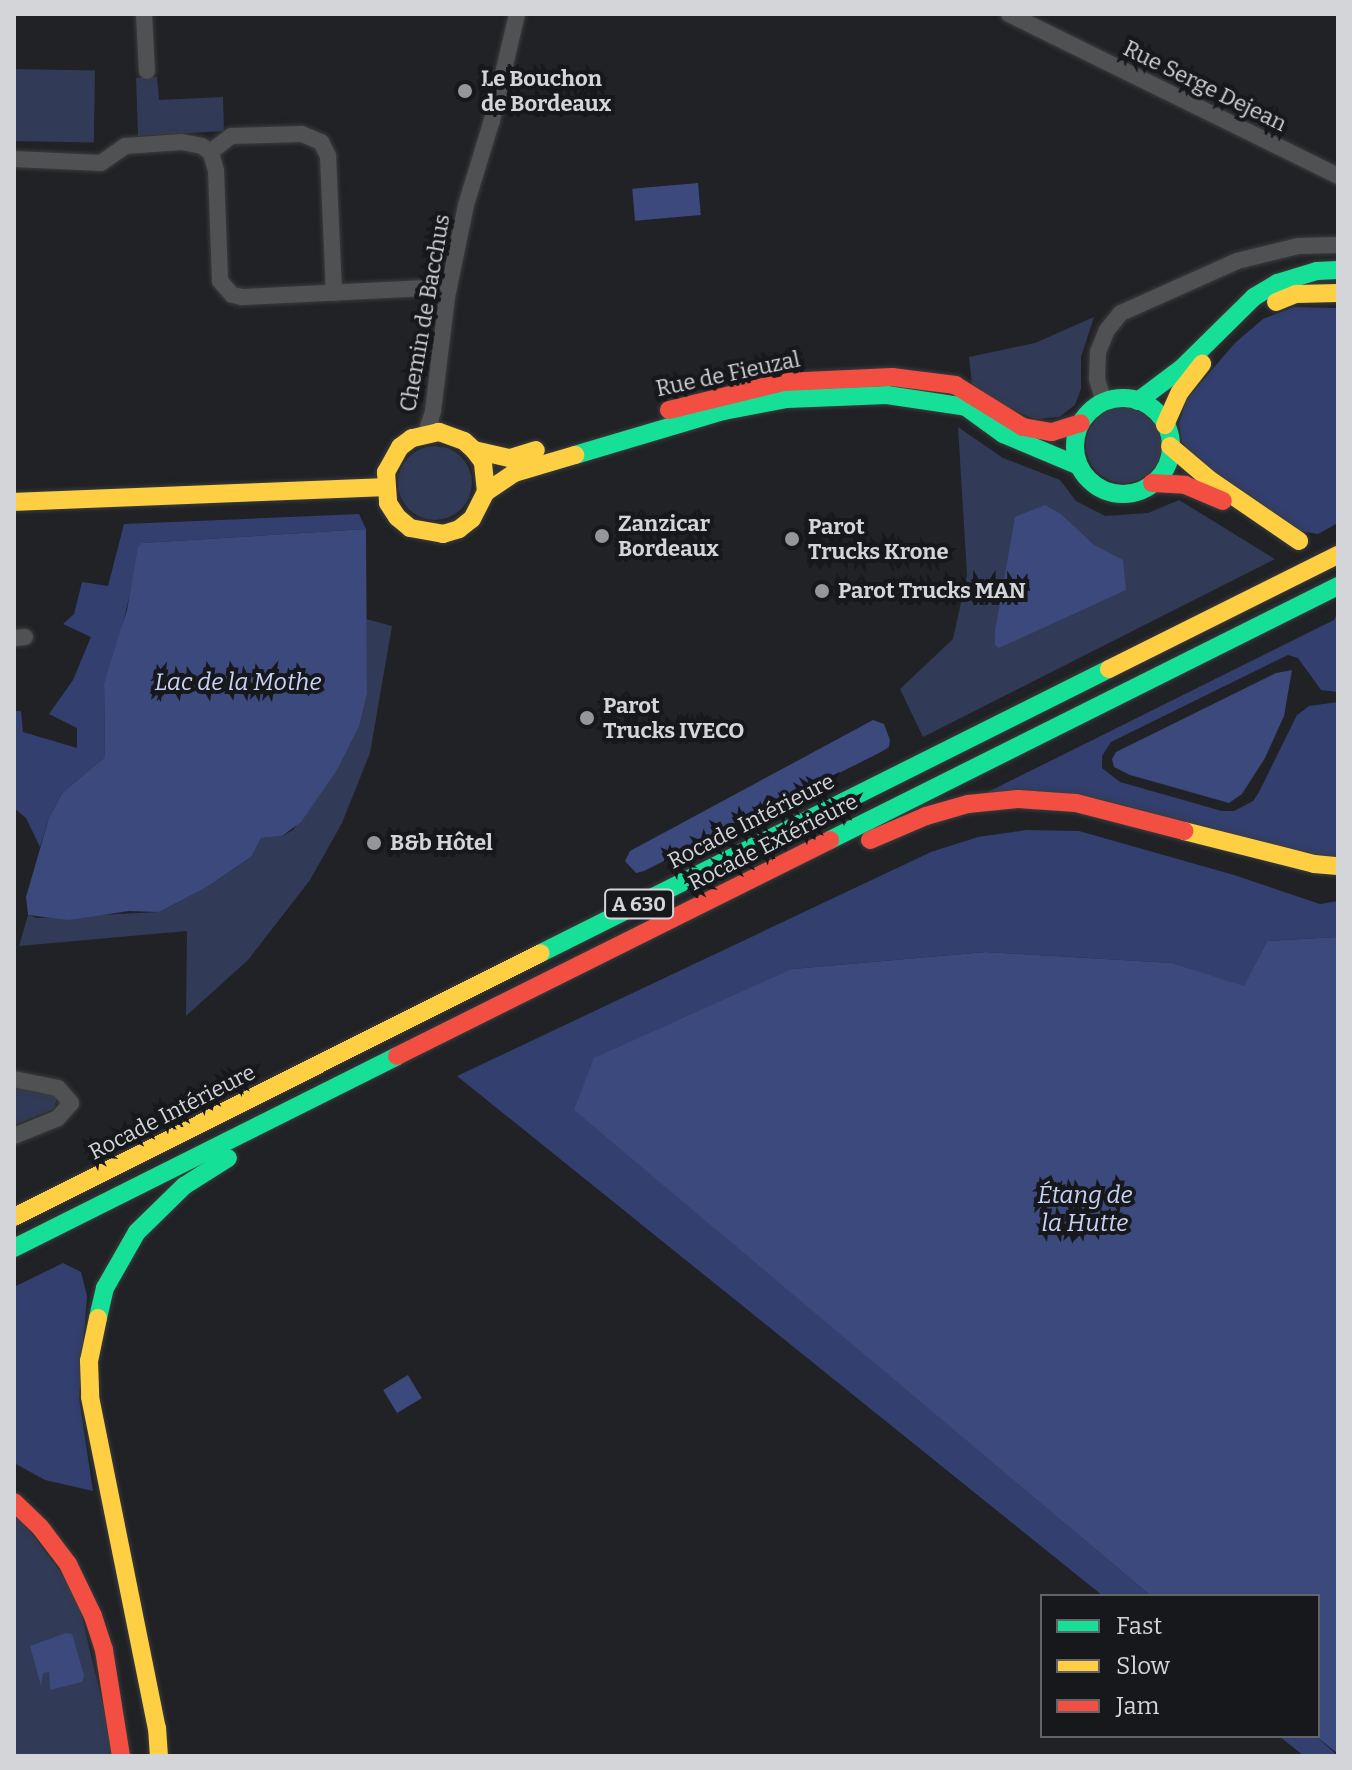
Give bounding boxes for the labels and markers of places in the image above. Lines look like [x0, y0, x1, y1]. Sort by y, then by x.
place label: Le Bouchon de Bordeaux [481, 65, 611, 116]
marker: Le Bouchon de Bordeaux [456, 82, 474, 100]
place label: Zanzicar Bordeaux [618, 510, 719, 562]
place label: Parot Trucks Krone [808, 513, 949, 564]
marker: Zanzicar Bordeaux [593, 527, 611, 545]
marker: Parot Trucks Krone [783, 530, 801, 548]
place label: Parot Trucks MAN [838, 578, 1026, 604]
marker: Parot Trucks MAN [813, 582, 831, 600]
place label: Parot Trucks IVECO [603, 692, 744, 744]
marker: Parot Trucks IVECO [578, 709, 596, 727]
place label: B&b Hôtel [390, 830, 493, 856]
marker: B&b Hôtel [365, 834, 383, 852]

